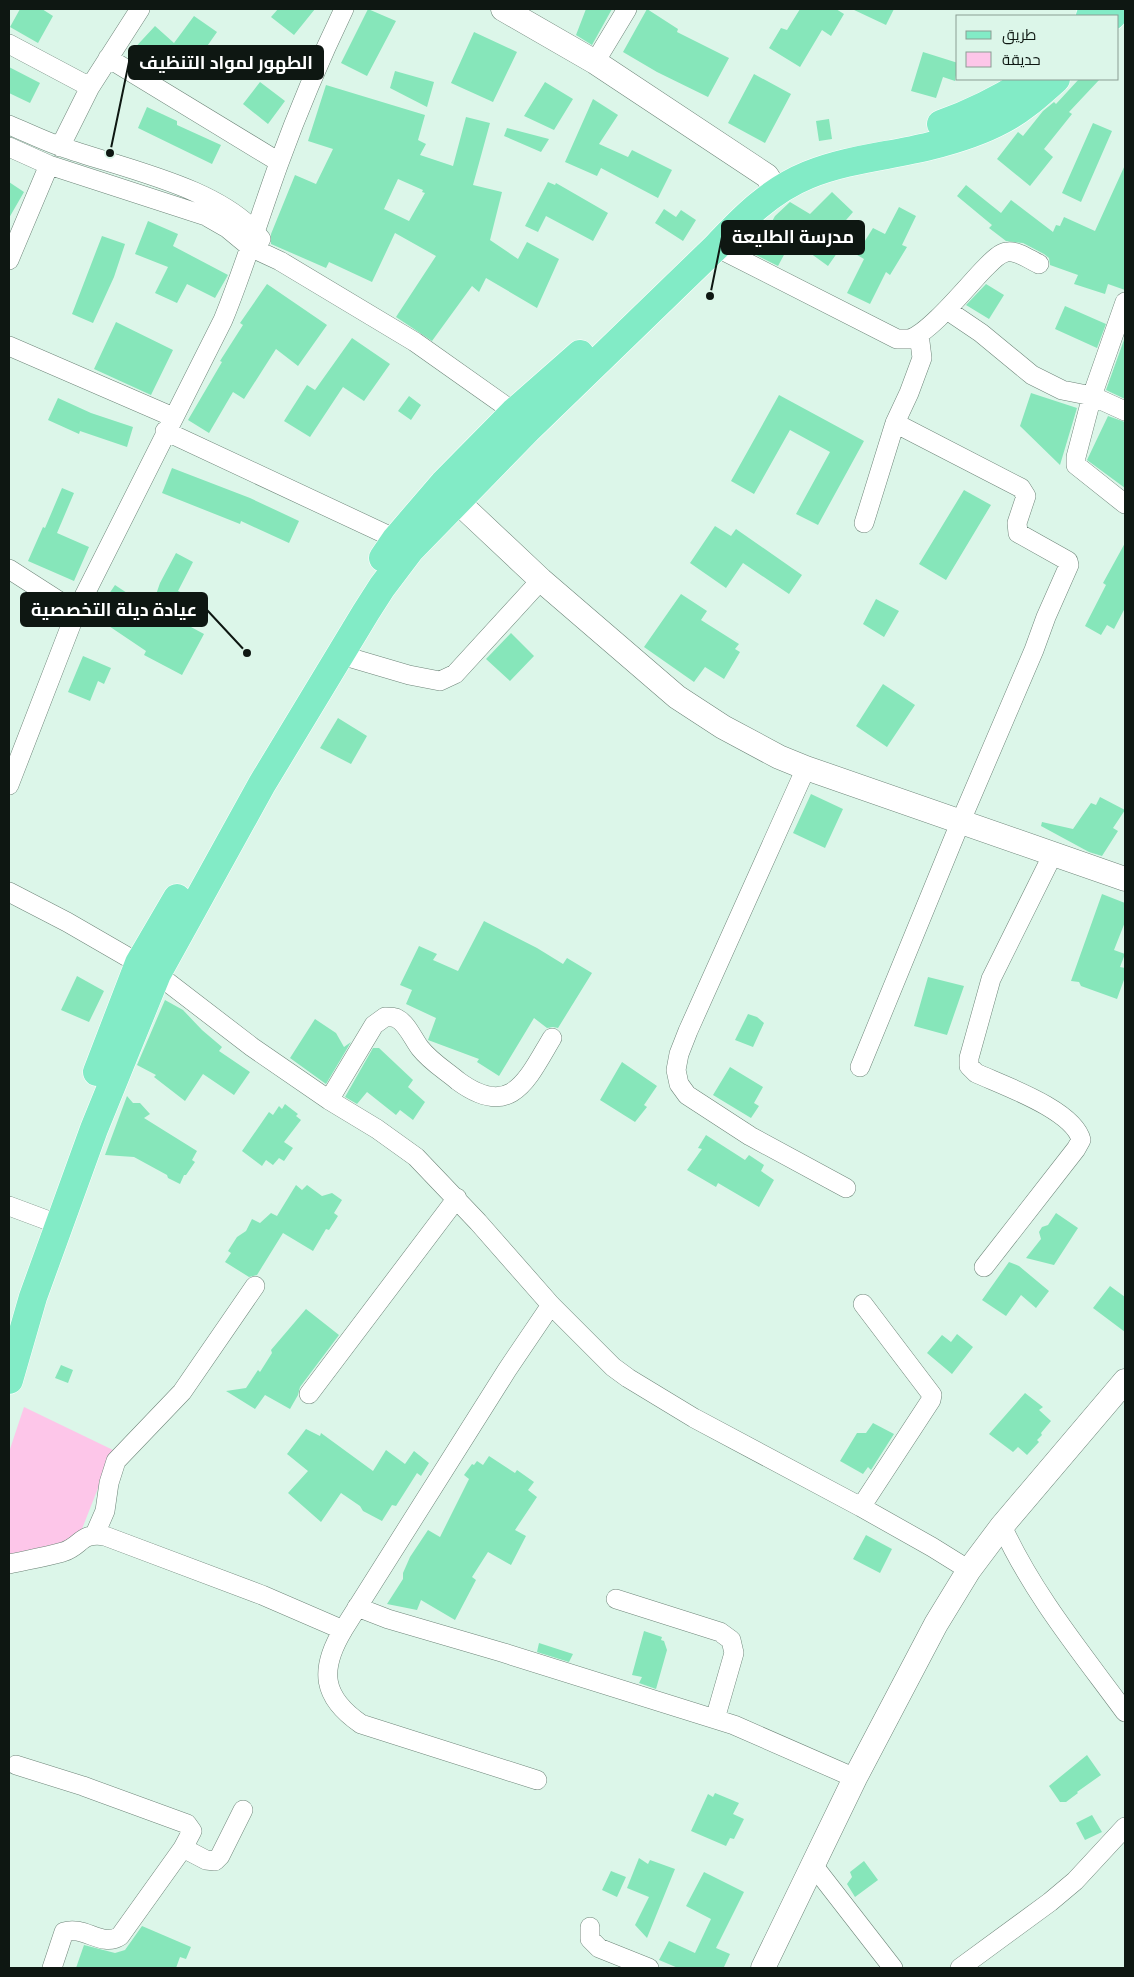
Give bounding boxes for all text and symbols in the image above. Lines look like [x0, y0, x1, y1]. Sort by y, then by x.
legend [956, 15, 1119, 80]
text: طريق [1002, 25, 1036, 45]
callout: الطهور لمواد التنظيف [129, 46, 323, 79]
text: حديقة [1002, 50, 1041, 70]
text: الطهور لمواد التنظيف [139, 51, 313, 75]
callout: مدرسة الطليعة [722, 221, 864, 254]
text: مدرسة الطليعة [732, 225, 854, 249]
callout: عيادة ديلة التخصصية [21, 593, 207, 626]
text: عيادة ديلة التخصصية [31, 598, 197, 622]

